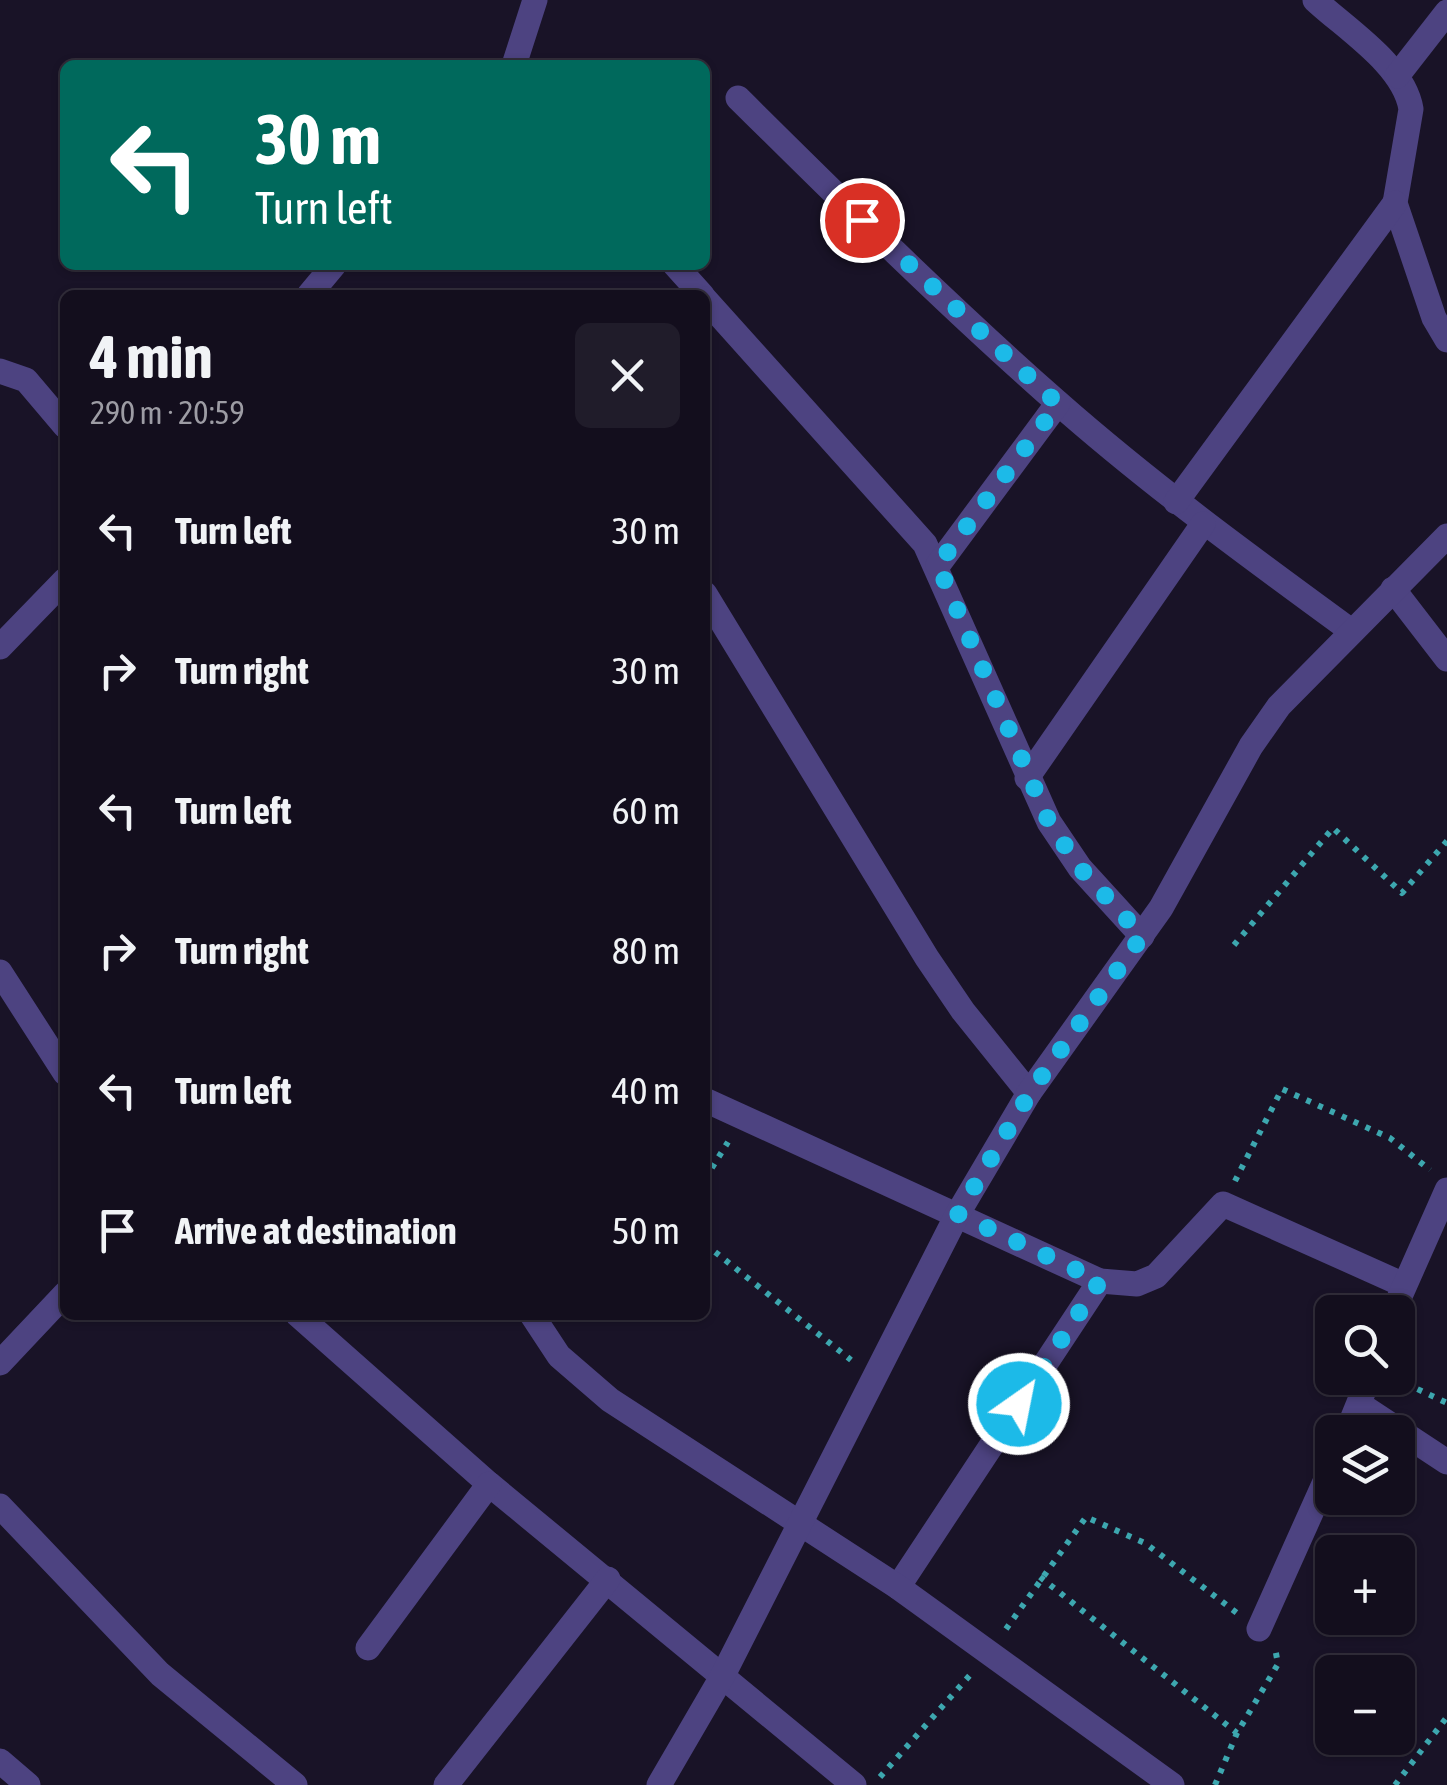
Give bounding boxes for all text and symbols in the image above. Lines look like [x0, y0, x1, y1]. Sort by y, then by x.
text: 30 m [255, 99, 381, 179]
icon: left [90, 100, 220, 230]
pin [820, 178, 905, 263]
text: Turn left [255, 182, 393, 234]
icon: arrive [835, 193, 890, 248]
text: 4 min [90, 322, 213, 391]
button: close [575, 323, 680, 428]
text: 290 m · 20:59 [90, 394, 245, 431]
icon: left [90, 503, 145, 558]
text: Turn left [175, 509, 291, 552]
text: 30 m [612, 509, 680, 552]
icon: right [90, 643, 145, 698]
text: Turn right [175, 649, 309, 692]
text: 30 m [612, 649, 680, 692]
icon: left [90, 783, 145, 838]
text: Turn left [175, 789, 291, 832]
text: 60 m [612, 789, 680, 832]
icon: right [90, 923, 145, 978]
text: Turn right [175, 929, 309, 972]
text: 80 m [612, 929, 680, 972]
icon: left [90, 1063, 145, 1118]
text: Turn left [175, 1069, 291, 1112]
text: 40 m [612, 1069, 680, 1112]
icon: arrive [90, 1203, 145, 1258]
text: Arrive at destination [175, 1209, 457, 1252]
text: 50 m [612, 1209, 680, 1252]
map controls [1315, 1295, 1415, 1755]
button: search [1315, 1295, 1415, 1395]
position arrow [967, 1352, 1071, 1456]
button: layers [1315, 1415, 1415, 1515]
button: + [1315, 1535, 1415, 1635]
button: − [1315, 1655, 1415, 1755]

